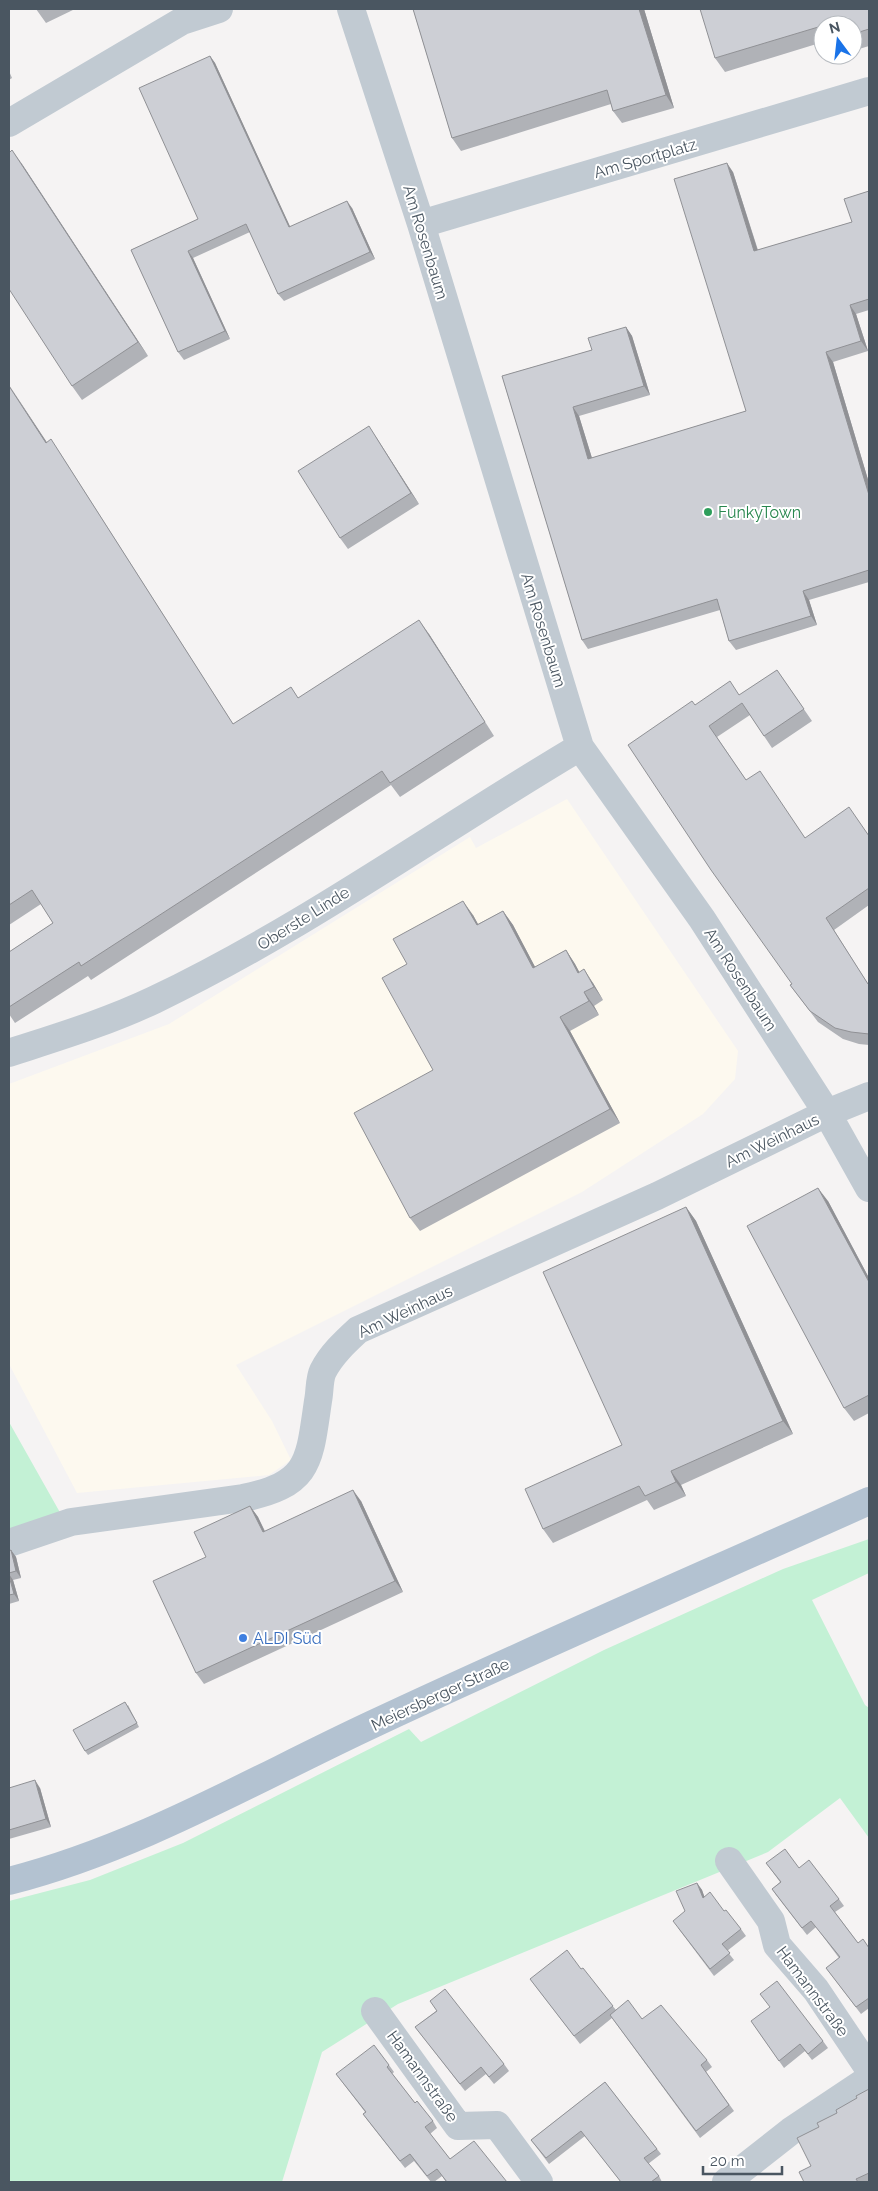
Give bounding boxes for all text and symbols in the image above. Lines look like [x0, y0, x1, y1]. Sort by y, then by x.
north arrow [813, 15, 863, 65]
text: N [827, 18, 842, 37]
street label: Am Sportplatz [592, 135, 699, 182]
street label: Am Rosenbaum [399, 183, 452, 302]
place label: FunkyTown [718, 503, 801, 522]
marker: FunkyTown [702, 506, 714, 518]
street label: Am Rosenbaum [517, 571, 570, 690]
street label: Oberste Linde [254, 883, 353, 954]
street label: Am Rosenbaum [700, 924, 781, 1034]
street label: Am Weinhaus [722, 1109, 823, 1171]
street label: Am Weinhaus [355, 1281, 456, 1342]
place label: ALDI Süd [253, 1629, 322, 1648]
marker: ALDI Süd [237, 1632, 249, 1644]
street label: Meiersberger Straße [368, 1654, 512, 1735]
street label: Hamannstraße [772, 1942, 853, 2040]
street label: Hamannstraße [383, 2027, 462, 2126]
scale bar [703, 2144, 782, 2176]
text: 20 m [710, 2152, 745, 2170]

